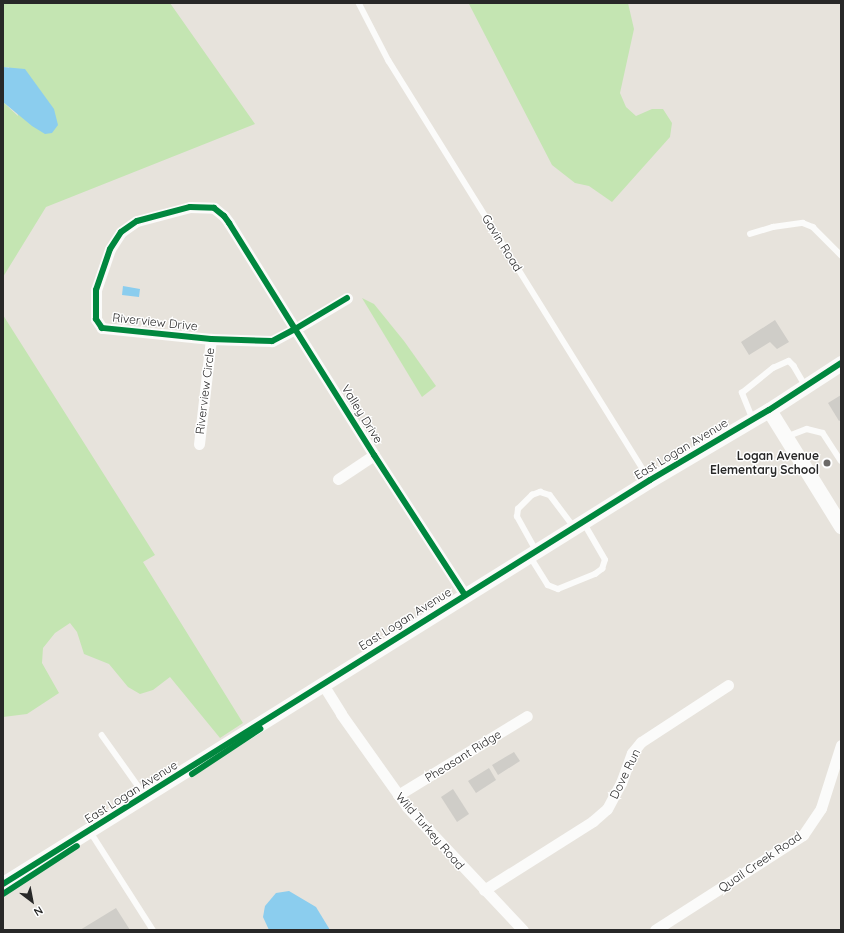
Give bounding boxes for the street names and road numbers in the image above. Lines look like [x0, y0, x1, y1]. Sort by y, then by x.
street label: Gavin Road [479, 212, 525, 274]
street label: Riverview Drive [112, 310, 198, 334]
street label: Riverview Circle [193, 347, 217, 435]
street label: Valley Drive [338, 382, 386, 446]
street label: East Logan Avenue [632, 415, 730, 483]
street label: East Logan Avenue [356, 585, 454, 653]
street label: Pheasant Ridge [422, 727, 504, 785]
street label: Dove Run [607, 747, 643, 801]
street label: East Logan Avenue [82, 758, 180, 826]
street label: Wild Turkey Road [393, 790, 467, 872]
street label: Quail Creek Road [716, 829, 804, 895]

